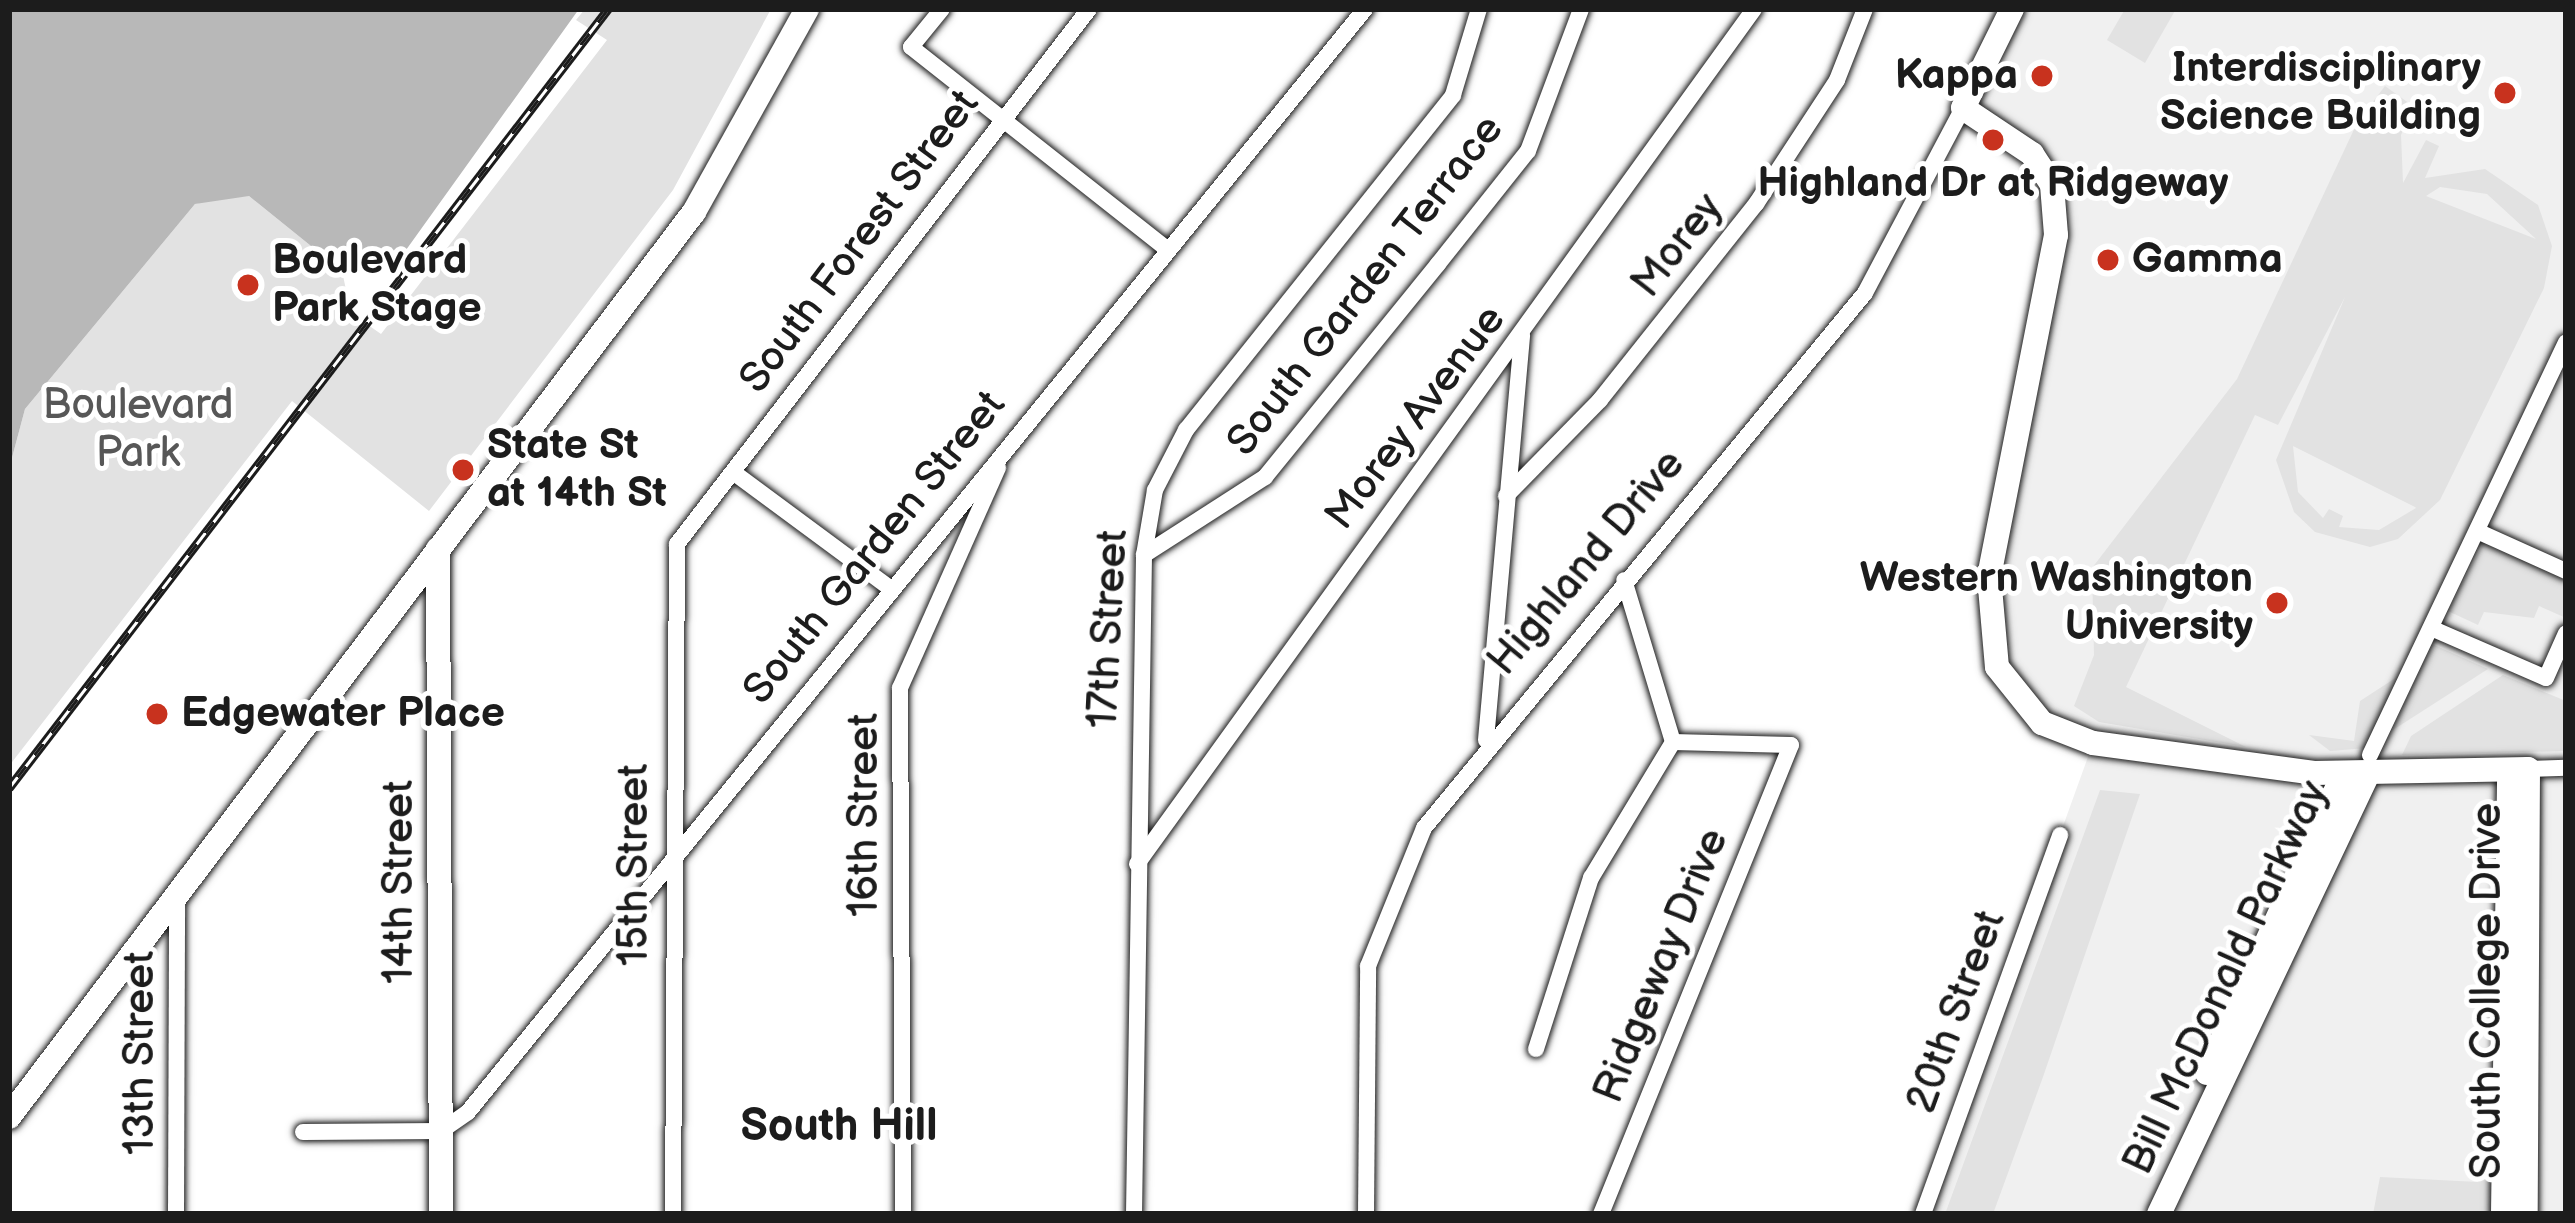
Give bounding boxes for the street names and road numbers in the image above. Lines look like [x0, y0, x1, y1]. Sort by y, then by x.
street label: South Forest Street [729, 80, 991, 404]
street label: South Garden Terrace [1217, 105, 1515, 467]
street label: Morey [1622, 184, 1734, 308]
street label: Morey Avenue [1315, 295, 1517, 541]
street label: South Garden Street [733, 381, 1017, 715]
street label: Highland Drive [1478, 440, 1696, 686]
street label: 17th Street [1079, 528, 1139, 730]
street label: 16th Street [840, 713, 890, 917]
street label: 15th Street [610, 763, 660, 967]
street label: Bill McDonald Parkway [2114, 773, 2340, 1183]
street label: 14th Street [375, 780, 425, 984]
street label: South College Drive [2463, 803, 2513, 1179]
street label: Ridgeway Drive [1584, 820, 1740, 1112]
street label: 20th Street [1897, 904, 2017, 1120]
street label: 13th Street [116, 951, 166, 1155]

